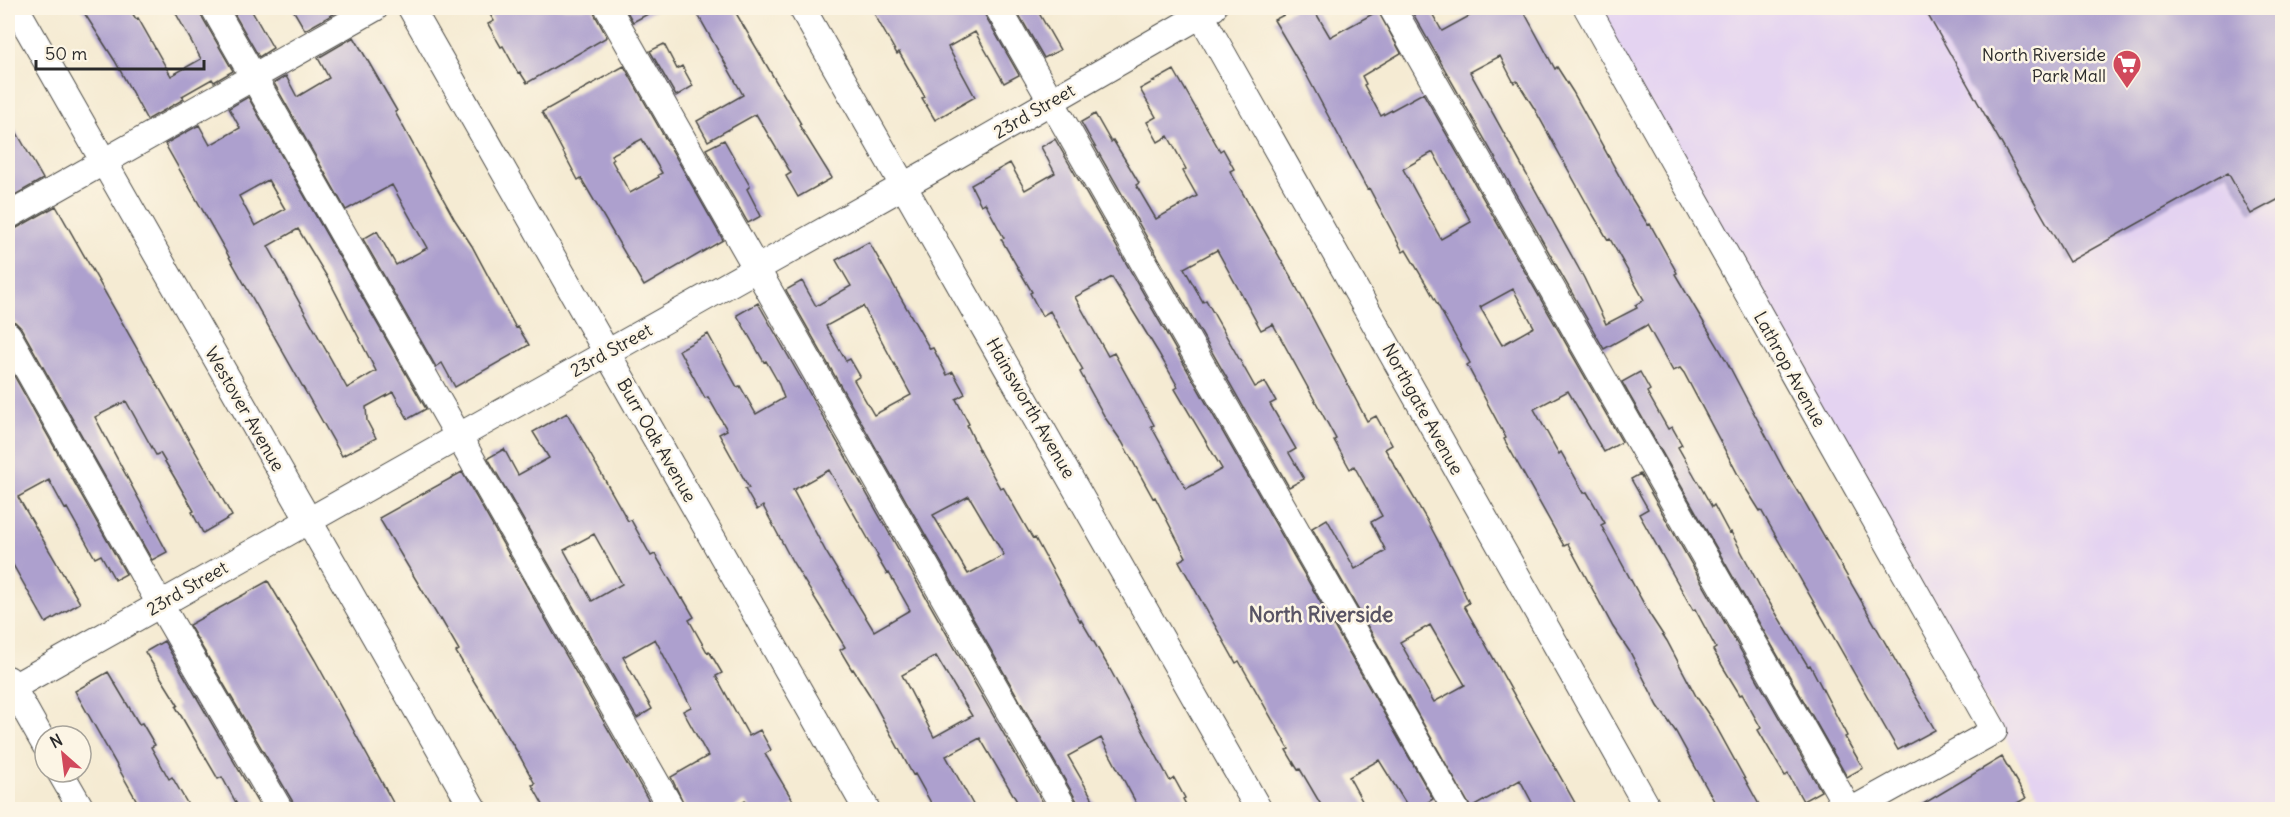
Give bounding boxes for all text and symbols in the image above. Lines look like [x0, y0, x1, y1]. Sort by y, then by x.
scale bar [36, 33, 204, 71]
text: 50 m [45, 42, 87, 65]
place label: North Riverside Park Mall [1982, 43, 2106, 87]
supermarket icon: North Riverside Park Mall [2111, 48, 2143, 90]
street label: 23rd Street [989, 79, 1079, 143]
street label: Lathrop Avenue [1749, 307, 1831, 431]
street label: 23rd Street [566, 318, 656, 382]
street label: Hainsworth Avenue [981, 334, 1081, 482]
street label: Northgate Avenue [1377, 339, 1469, 479]
street label: Westover Avenue [200, 343, 290, 475]
street label: Burr Oak Avenue [612, 374, 702, 506]
street label: 23rd Street [142, 556, 232, 620]
district label: North Riverside [1249, 601, 1393, 628]
north arrow [33, 724, 93, 784]
text: N [46, 729, 66, 752]

